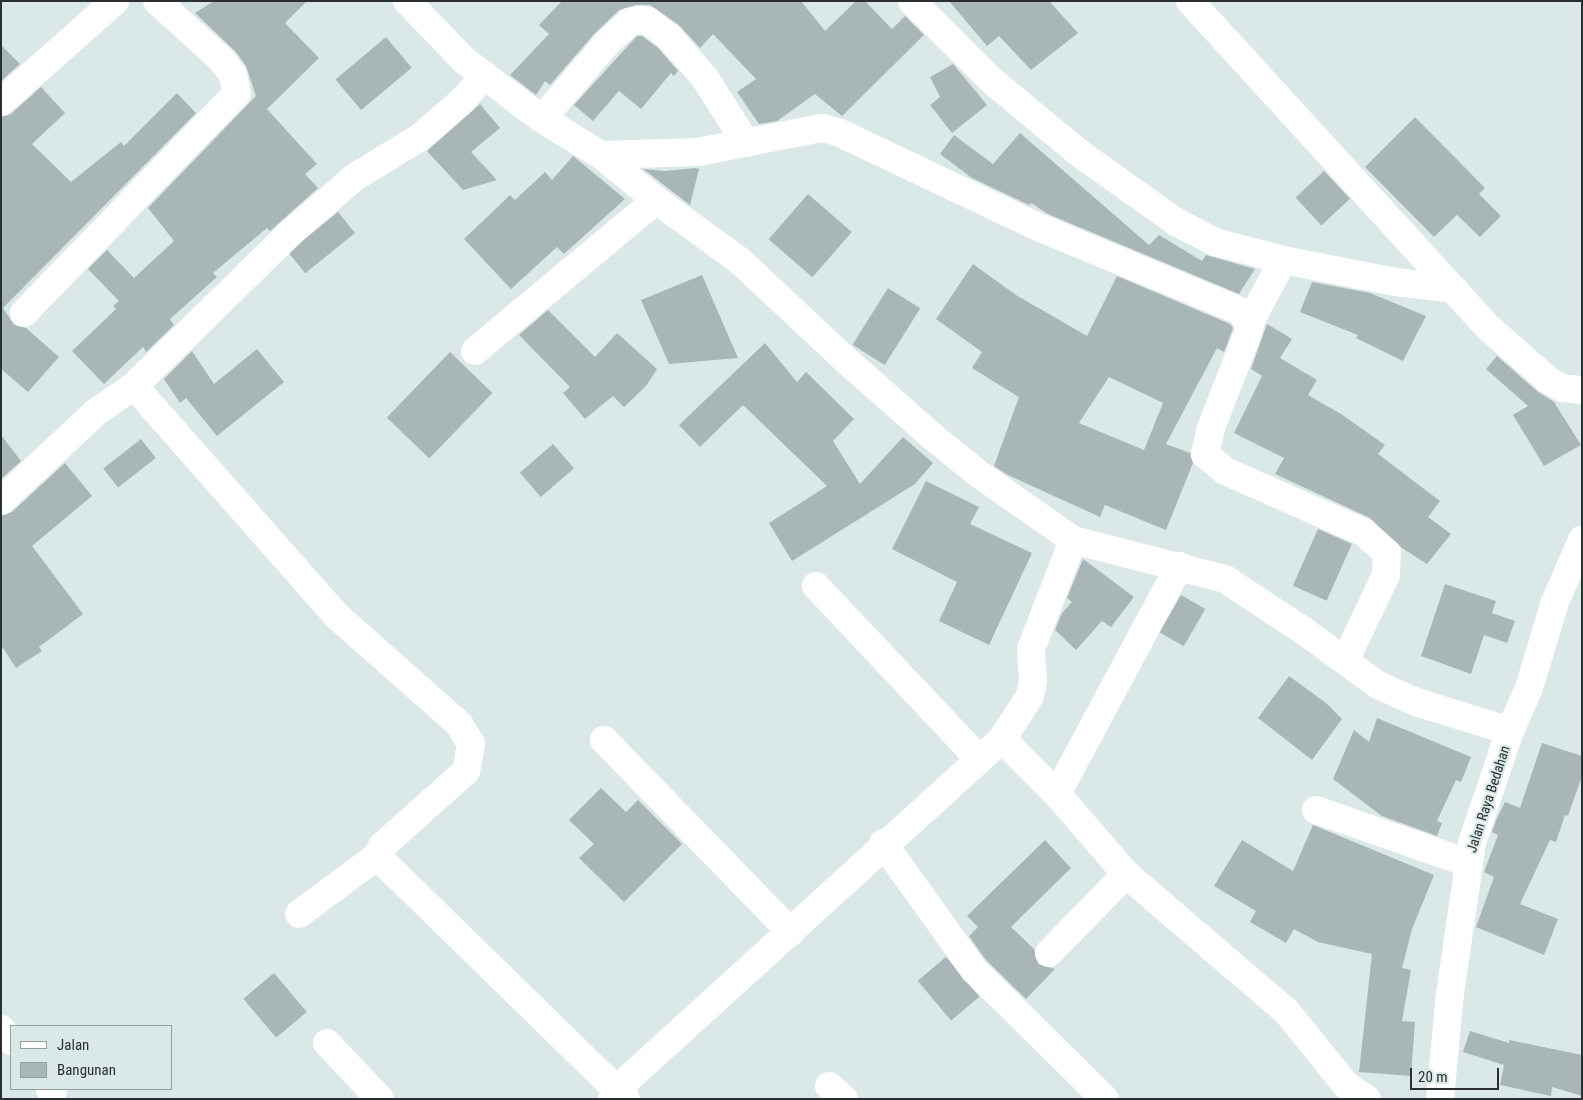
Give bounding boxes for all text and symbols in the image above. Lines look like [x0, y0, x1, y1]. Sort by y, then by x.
street label: Jalan Raya Bedahan [1463, 744, 1513, 854]
legend [10, 1025, 172, 1090]
text: Jalan [57, 1036, 89, 1054]
scale bar [1413, 1058, 1502, 1090]
text: Bangunan [57, 1061, 116, 1079]
text: 20 m [1418, 1068, 1448, 1086]

